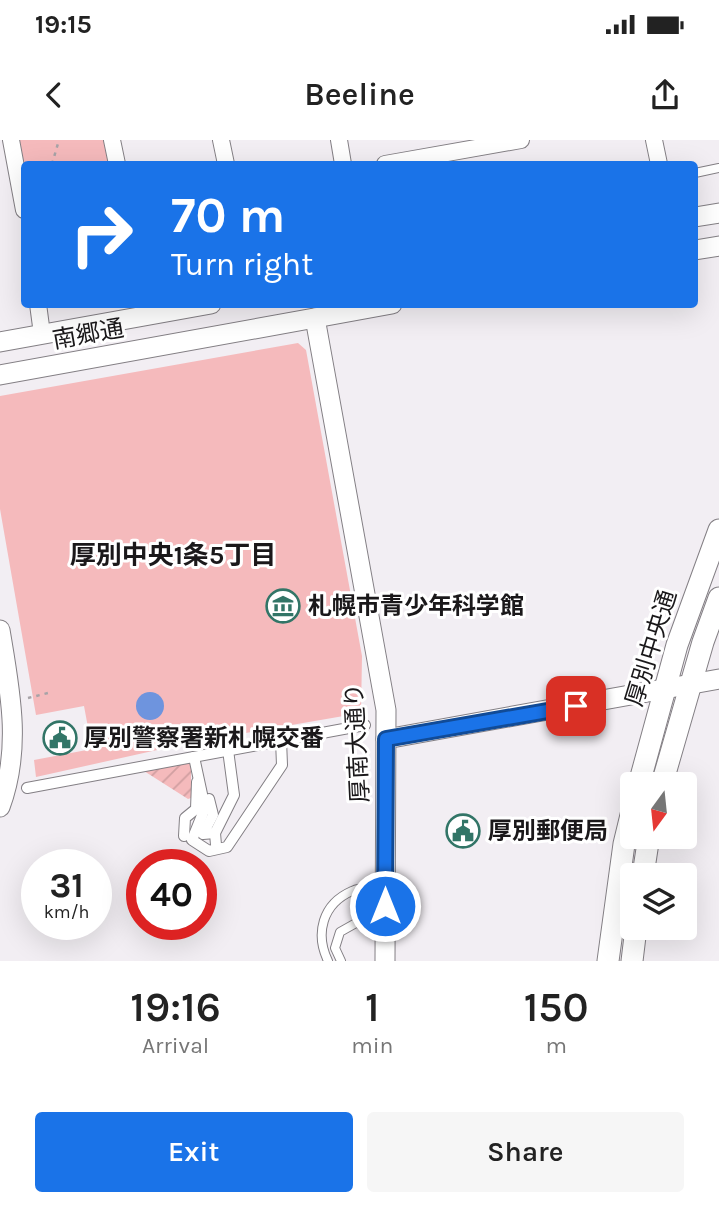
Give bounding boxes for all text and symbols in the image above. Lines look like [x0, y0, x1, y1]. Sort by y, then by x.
text: 19:15 [35, 9, 92, 40]
icon: back [35, 76, 73, 114]
text: Beeline [304, 76, 415, 113]
icon: share [646, 76, 684, 114]
text: 70 m [171, 187, 285, 244]
icon: right [56, 189, 147, 280]
text: Turn right [171, 246, 313, 283]
street label: 南郷通 [50, 314, 126, 354]
district label: 厚別中央1条5丁目 [70, 540, 276, 571]
museum icon: 札幌市青少年科学館 [264, 587, 302, 625]
street label: 厚別中央通 [620, 587, 682, 709]
place label: 札幌市青少年科学館 [308, 592, 524, 620]
pin [546, 676, 606, 736]
street label: 厚南大通り [340, 682, 374, 804]
icon: arrive [557, 687, 595, 725]
public building icon: 厚別警察署新札幌交番 [41, 719, 79, 757]
place label: 厚別警察署新札幌交番 [84, 724, 324, 752]
north arrow [620, 772, 696, 849]
map controls [620, 772, 697, 940]
public building icon: 厚別郵便局 [444, 812, 482, 850]
place label: 厚別郵便局 [488, 817, 608, 845]
speed limit sign: 40 [126, 849, 217, 940]
button: layers [620, 863, 697, 940]
text: 31 [49, 865, 84, 906]
position arrow [348, 869, 422, 943]
text: km/h [44, 901, 89, 923]
text: 19:16 [130, 982, 221, 1032]
text: 1 [365, 982, 380, 1032]
text: 150 [524, 982, 589, 1032]
text: Arrival [142, 1032, 209, 1059]
text: min [351, 1032, 393, 1059]
text: m [545, 1032, 567, 1059]
button: Exit [35, 1112, 353, 1192]
button: Share [367, 1112, 684, 1192]

